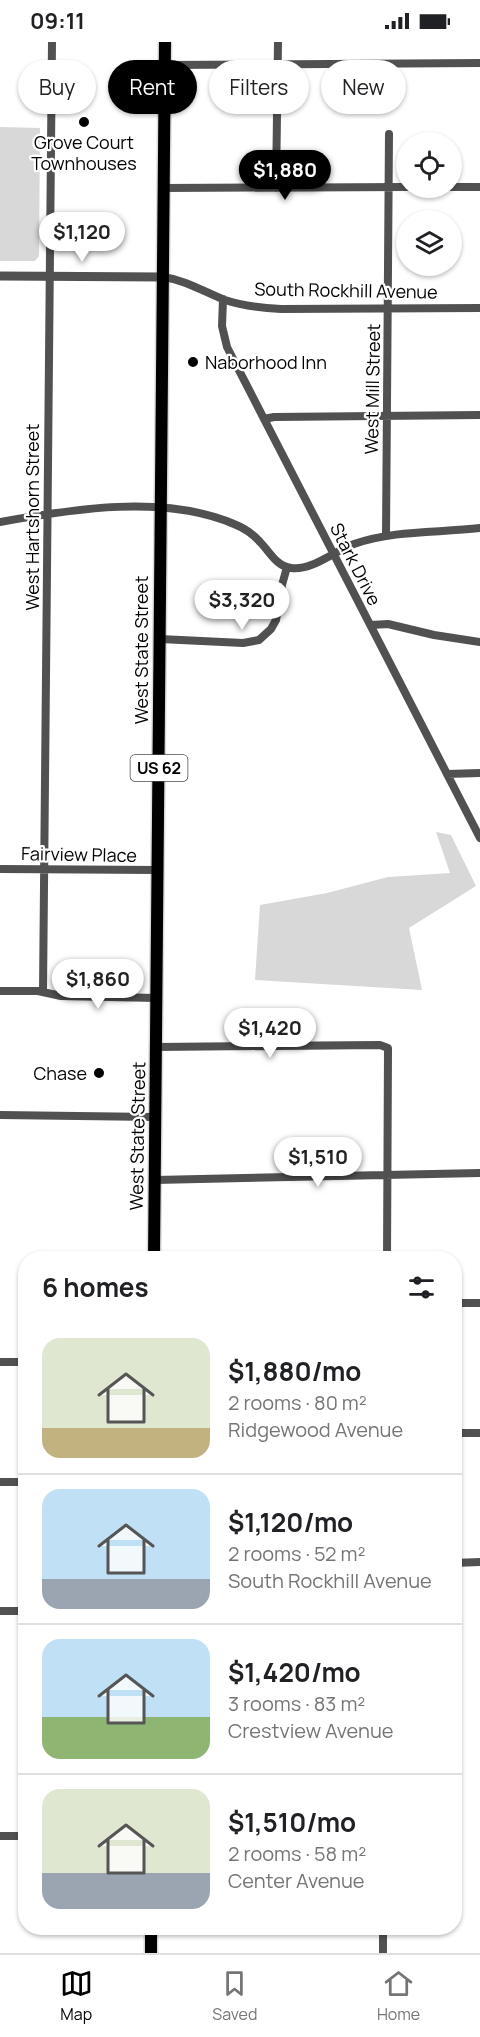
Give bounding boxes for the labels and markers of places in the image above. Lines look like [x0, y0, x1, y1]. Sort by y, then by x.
marker: Grove Court Townhouses [77, 115, 91, 129]
place label: Grove Court Townhouses [31, 130, 137, 175]
pin: $1,880 [236, 150, 334, 201]
pin: $1,120 [33, 212, 131, 263]
place label: Naborhood Inn [205, 350, 327, 374]
marker: Naborhood Inn [186, 355, 200, 369]
pin: $3,320 [193, 580, 291, 631]
pin: $1,860 [49, 959, 147, 1010]
pin: $1,420 [221, 1008, 319, 1059]
place label: Chase [33, 1061, 87, 1085]
marker: Chase [92, 1066, 106, 1080]
pin: $1,510 [269, 1137, 367, 1188]

